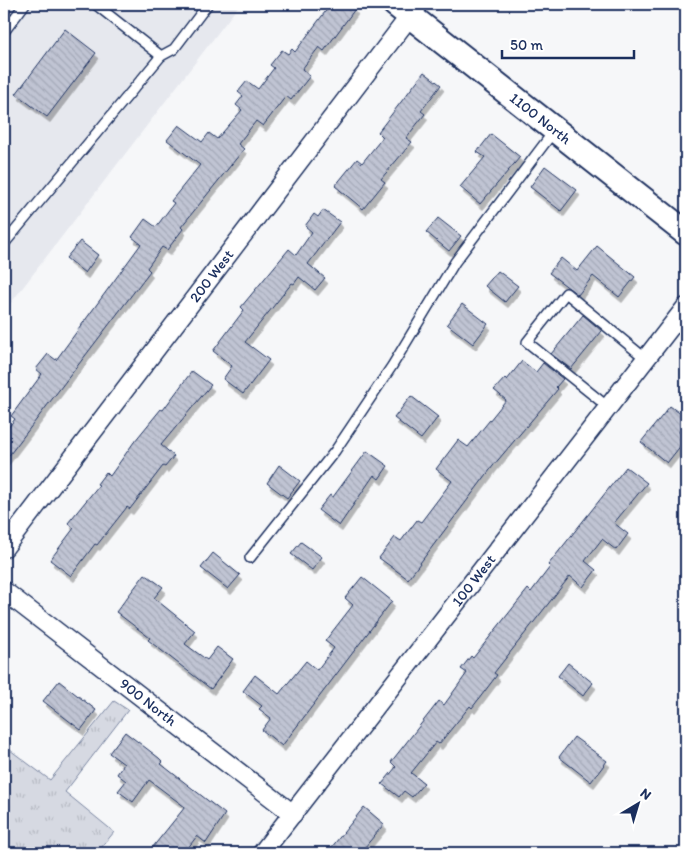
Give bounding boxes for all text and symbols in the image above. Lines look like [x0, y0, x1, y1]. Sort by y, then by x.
scale bar [502, 28, 635, 60]
text: 50 m [510, 36, 543, 54]
street label: 1100 North [506, 89, 575, 148]
street label: 200 West [186, 246, 237, 306]
street label: 100 West [448, 551, 500, 610]
street label: 900 North [116, 675, 180, 730]
north arrow [612, 780, 662, 830]
text: N [637, 785, 655, 804]

